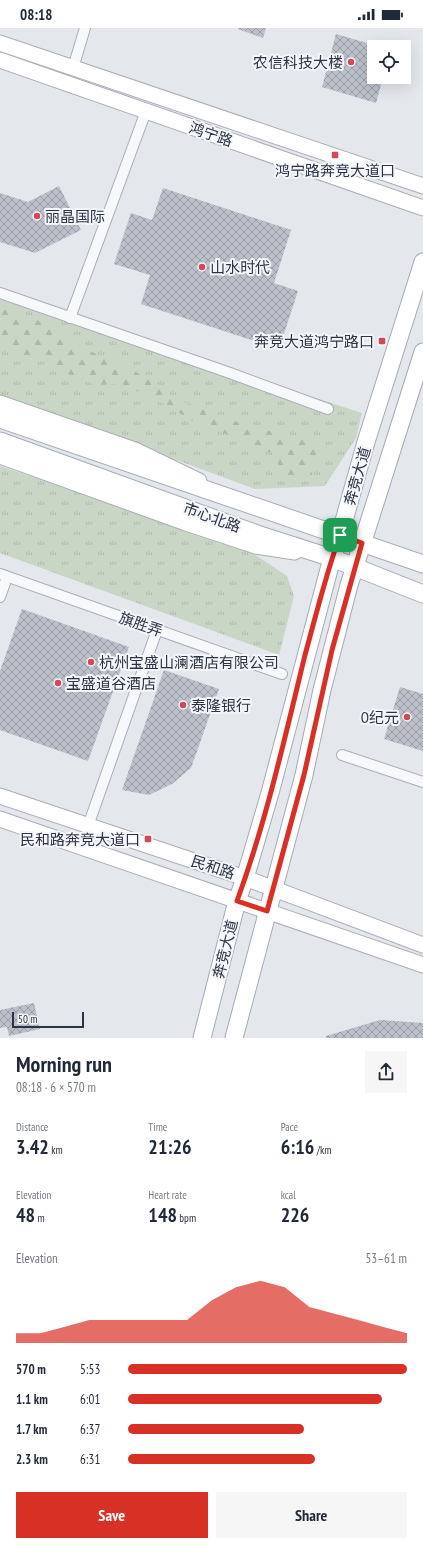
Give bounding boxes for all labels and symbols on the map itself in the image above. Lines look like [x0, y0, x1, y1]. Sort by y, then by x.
place label: 农信科技大楼 [253, 53, 343, 72]
marker: 农信科技大楼 [346, 57, 356, 67]
street label: 鸿宁路 [187, 118, 235, 150]
marker: 鸿宁路奔竞大道口 [330, 150, 340, 160]
place label: 鸿宁路奔竞大道口 [275, 161, 395, 180]
place label: 丽晶国际 [45, 207, 105, 226]
marker: 丽晶国际 [32, 211, 42, 221]
place label: 山水时代 [210, 258, 270, 277]
marker: 山水时代 [197, 262, 207, 272]
place label: 奔竞大道鸿宁路口 [254, 332, 374, 351]
marker: 奔竞大道鸿宁路口 [377, 336, 387, 346]
street label: 奔竞大道 [340, 445, 374, 507]
street label: 市心北路 [181, 498, 243, 536]
pin [323, 518, 357, 552]
street label: 旗胜弄 [117, 608, 165, 640]
place label: 杭州宝盛山澜酒店有限公司 [99, 653, 279, 672]
marker: 杭州宝盛山澜酒店有限公司 [86, 657, 96, 667]
place label: 宝盛道谷酒店 [66, 674, 156, 693]
marker: 宝盛道谷酒店 [53, 678, 63, 688]
place label: 泰隆银行 [191, 696, 251, 715]
marker: 泰隆银行 [178, 700, 188, 710]
place label: O纪元 [361, 708, 399, 727]
marker: O纪元 [402, 712, 412, 722]
place label: 民和路奔竞大道口 [20, 830, 140, 849]
marker: 民和路奔竞大道口 [143, 834, 153, 844]
street label: 民和路 [189, 851, 237, 883]
street label: 奔竞大道 [209, 918, 241, 980]
scale bar [12, 1010, 84, 1029]

